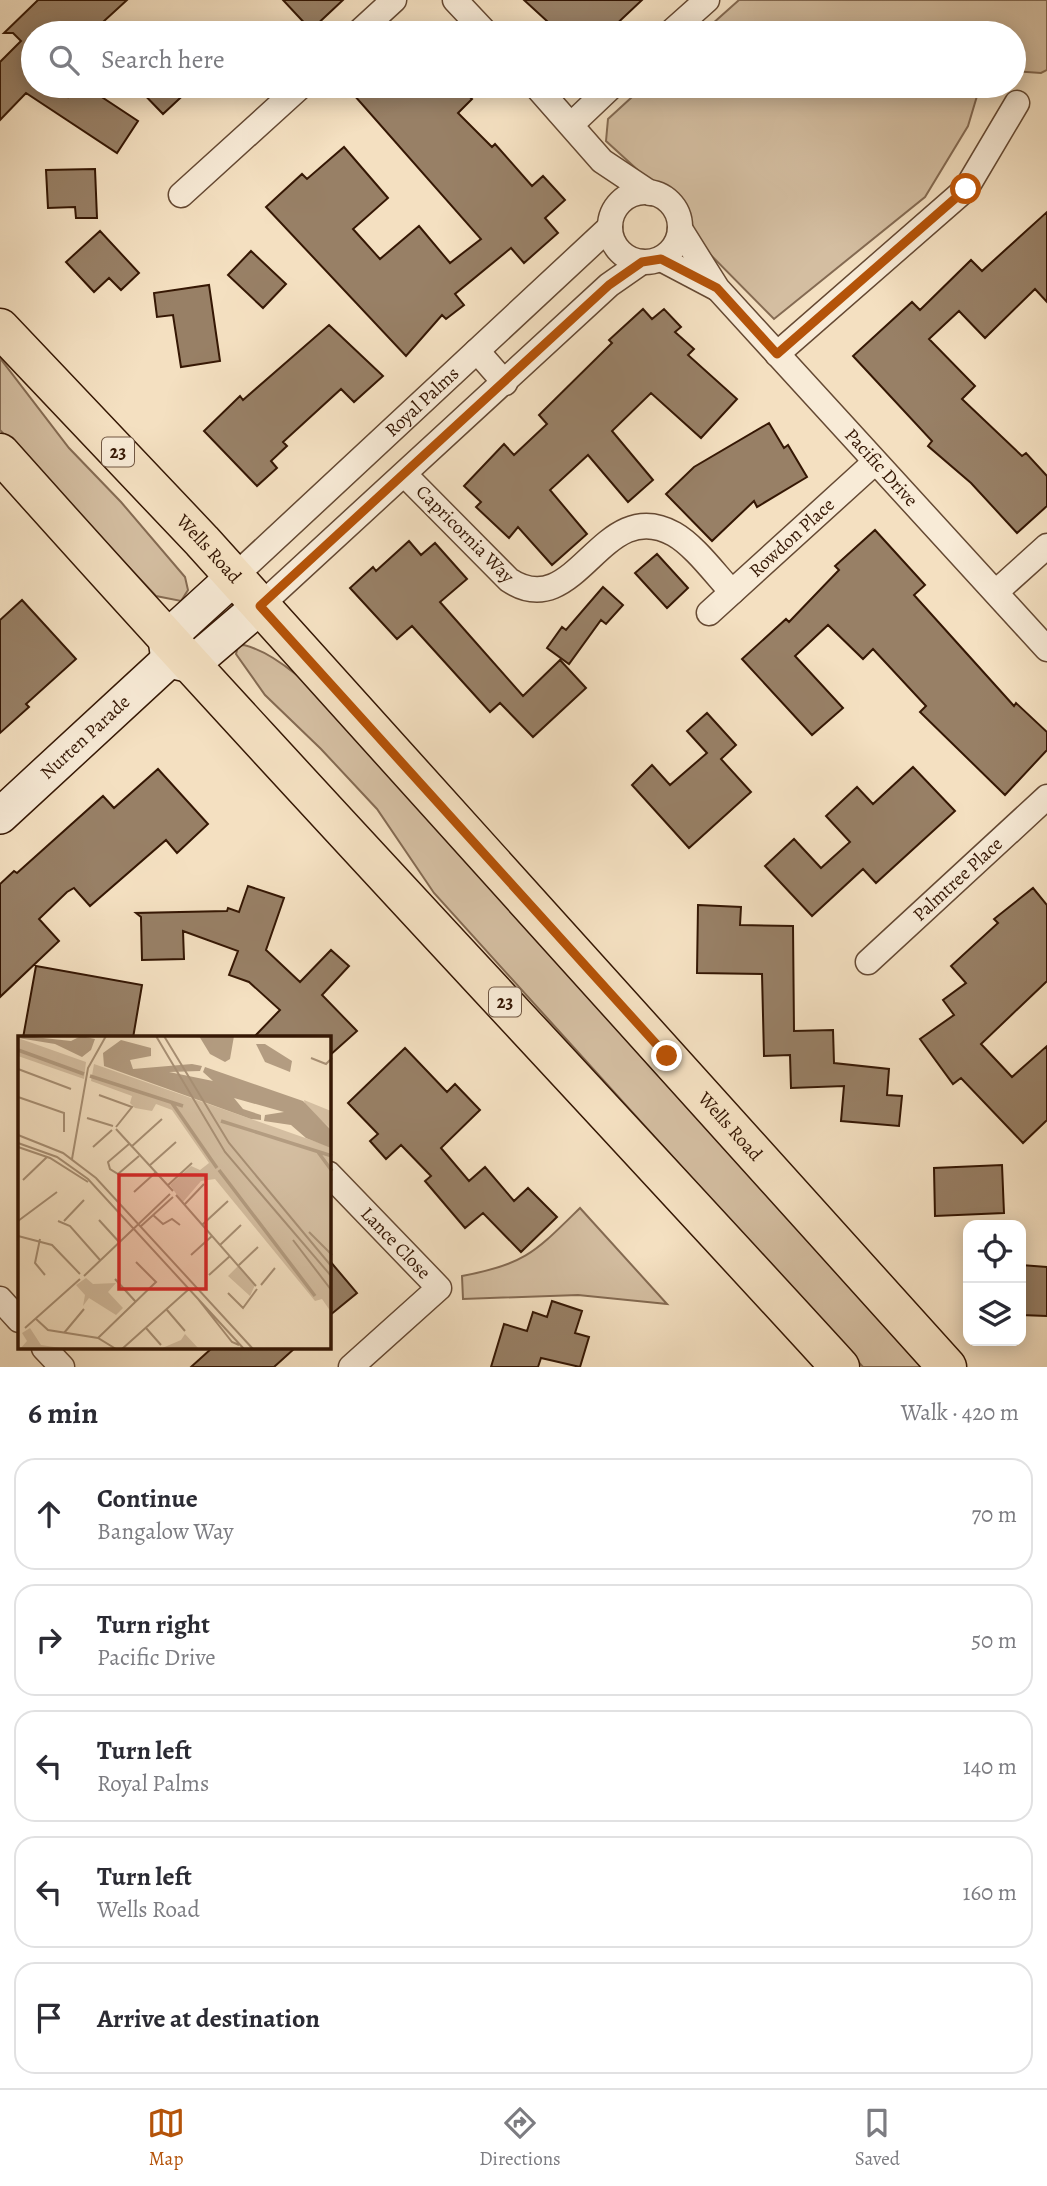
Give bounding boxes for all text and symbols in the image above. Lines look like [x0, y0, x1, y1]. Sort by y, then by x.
search box [21, 21, 1026, 98]
icon: search [45, 41, 83, 79]
text: Search here [101, 42, 225, 77]
route start [950, 173, 981, 204]
street label: Royal Palms [379, 361, 465, 443]
street label: Pacific Drive [839, 423, 924, 513]
road number: 23 [102, 438, 134, 466]
street label: Capricornia Way [410, 479, 520, 589]
street label: Rowdon Place [743, 492, 840, 583]
street label: Wells Road [170, 508, 248, 590]
street label: Nurten Parade [35, 689, 136, 785]
street label: Palmtree Place [907, 831, 1008, 927]
road number: 23 [489, 987, 521, 1016]
inset map [18, 1036, 331, 1350]
route end [651, 1040, 682, 1071]
street label: Wells Road [691, 1085, 769, 1167]
street label: Lance Close [355, 1201, 437, 1285]
map controls [963, 1220, 1026, 1346]
button: locate [963, 1220, 1026, 1283]
button: layers [963, 1283, 1026, 1346]
text: 6 min [28, 1393, 98, 1433]
text: Walk · 420 m [901, 1397, 1019, 1428]
text: Continue [97, 1481, 198, 1516]
icon: ahead [30, 1495, 68, 1533]
text: 70 m [971, 1499, 1017, 1530]
text: Bangalow Way [97, 1516, 234, 1547]
text: Turn right [97, 1607, 210, 1642]
icon: right [30, 1621, 68, 1659]
text: 50 m [971, 1625, 1017, 1656]
text: Pacific Drive [97, 1642, 216, 1673]
text: Turn left [97, 1733, 192, 1768]
icon: left [30, 1747, 68, 1785]
text: 140 m [963, 1751, 1017, 1782]
text: Royal Palms [97, 1768, 209, 1799]
text: Turn left [97, 1859, 192, 1894]
icon: left [30, 1873, 68, 1911]
text: 160 m [963, 1877, 1017, 1908]
text: Wells Road [97, 1894, 200, 1925]
icon: arrive [30, 1999, 68, 2037]
text: Arrive at destination [97, 2001, 320, 2036]
tab: Map [147, 2104, 185, 2172]
tab: Directions [479, 2104, 561, 2172]
tab: Saved [855, 2104, 900, 2172]

